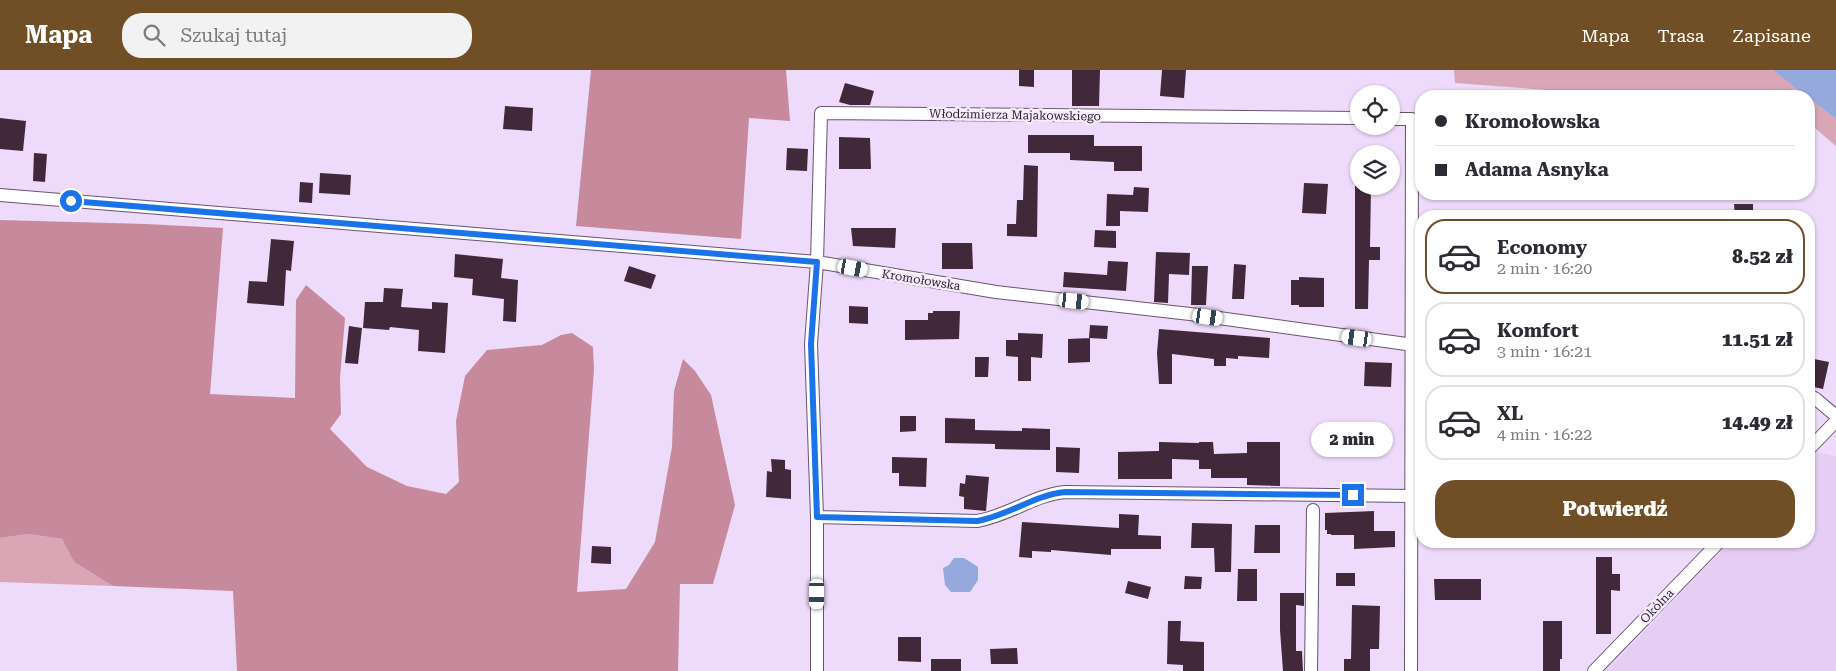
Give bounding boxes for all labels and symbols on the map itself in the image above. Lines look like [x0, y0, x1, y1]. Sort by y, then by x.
street label: Włodzimierza Majakowskiego [929, 107, 1101, 123]
route start [60, 190, 82, 212]
car [836, 258, 869, 278]
street label: Kromołowska [881, 267, 962, 293]
car [1058, 292, 1089, 310]
car [1192, 307, 1223, 327]
car [1341, 328, 1372, 348]
callout: 2 min [1312, 422, 1394, 458]
route end [1342, 484, 1364, 506]
car [809, 579, 824, 609]
street label: Okólna [1637, 586, 1677, 626]

